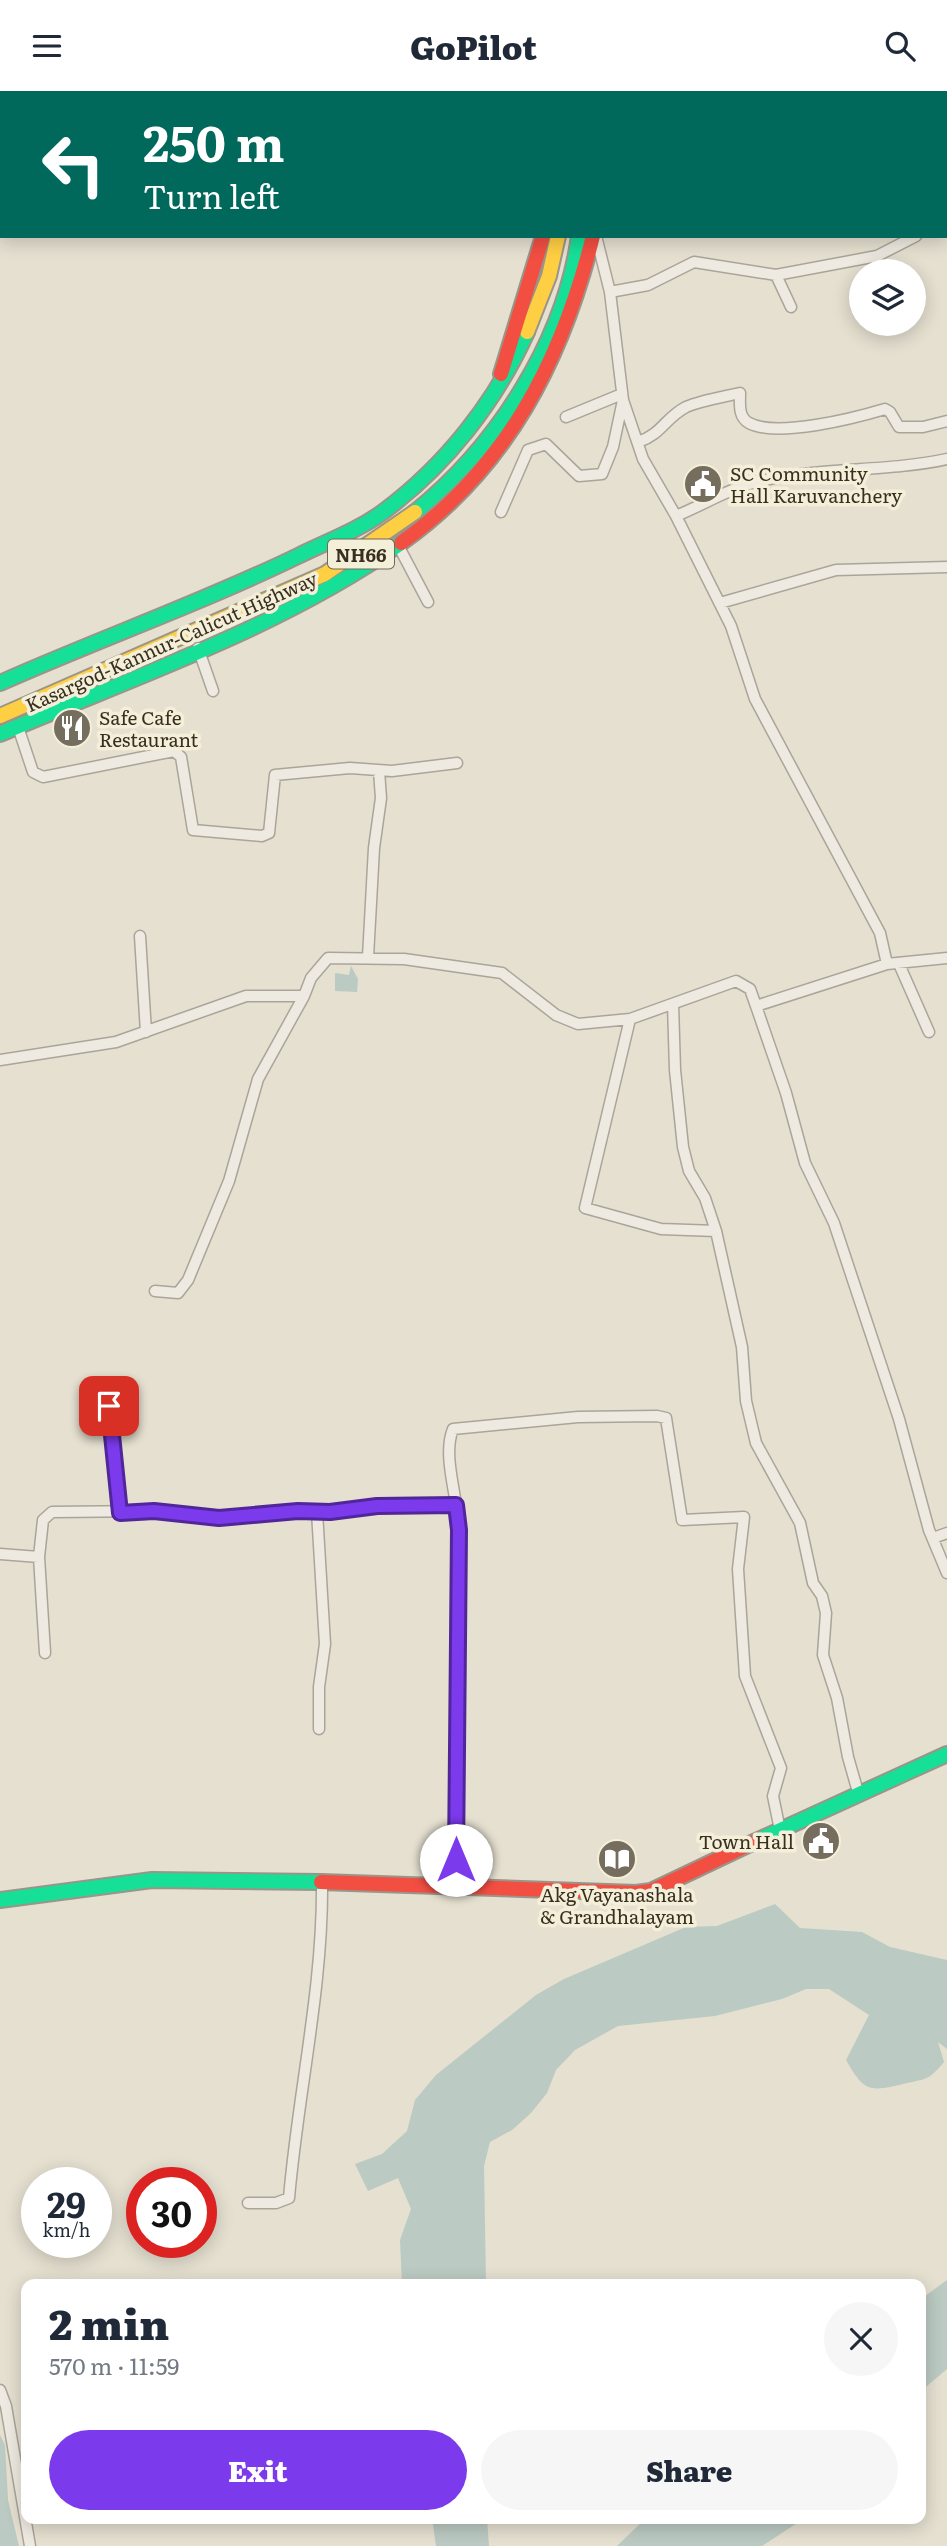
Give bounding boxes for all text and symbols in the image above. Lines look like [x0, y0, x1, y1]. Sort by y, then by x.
text: GoPilot [410, 22, 537, 70]
icon: menu [28, 27, 66, 65]
icon: search [881, 27, 919, 65]
text: 250 m [143, 104, 285, 177]
icon: left [28, 119, 119, 210]
text: Turn left [143, 171, 280, 219]
map controls [849, 259, 926, 336]
button: layers [849, 259, 926, 336]
place label: SC Community Hall Karuvanchery [730, 459, 902, 509]
public building icon: SC Community Hall Karuvanchery [682, 463, 724, 505]
road number: NH66 [328, 539, 394, 568]
street label: Kasargod-Kannur-Calicut Highway [20, 564, 322, 718]
place label: Safe Cafe Restaurant [99, 703, 199, 753]
restaurant icon: Safe Cafe Restaurant [51, 707, 93, 749]
pin [79, 1376, 139, 1436]
icon: arrive [90, 1387, 128, 1425]
public building icon: Town Hall [800, 1820, 842, 1862]
position arrow [419, 1823, 493, 1897]
place label: Town Hall [699, 1827, 794, 1855]
library icon: Akg Vayanashala & Grandhalayam [596, 1838, 638, 1880]
place label: Akg Vayanashala & Grandhalayam [540, 1880, 694, 1930]
speed limit sign: 30 [126, 2167, 217, 2258]
text: 29 [47, 2177, 86, 2229]
text: km/h [43, 2216, 90, 2243]
text: 2 min [49, 2291, 169, 2353]
button: close [824, 2302, 898, 2376]
text: 570 m · 11:59 [49, 2348, 179, 2382]
button: Exit [49, 2430, 467, 2510]
button: Share [481, 2430, 898, 2510]

